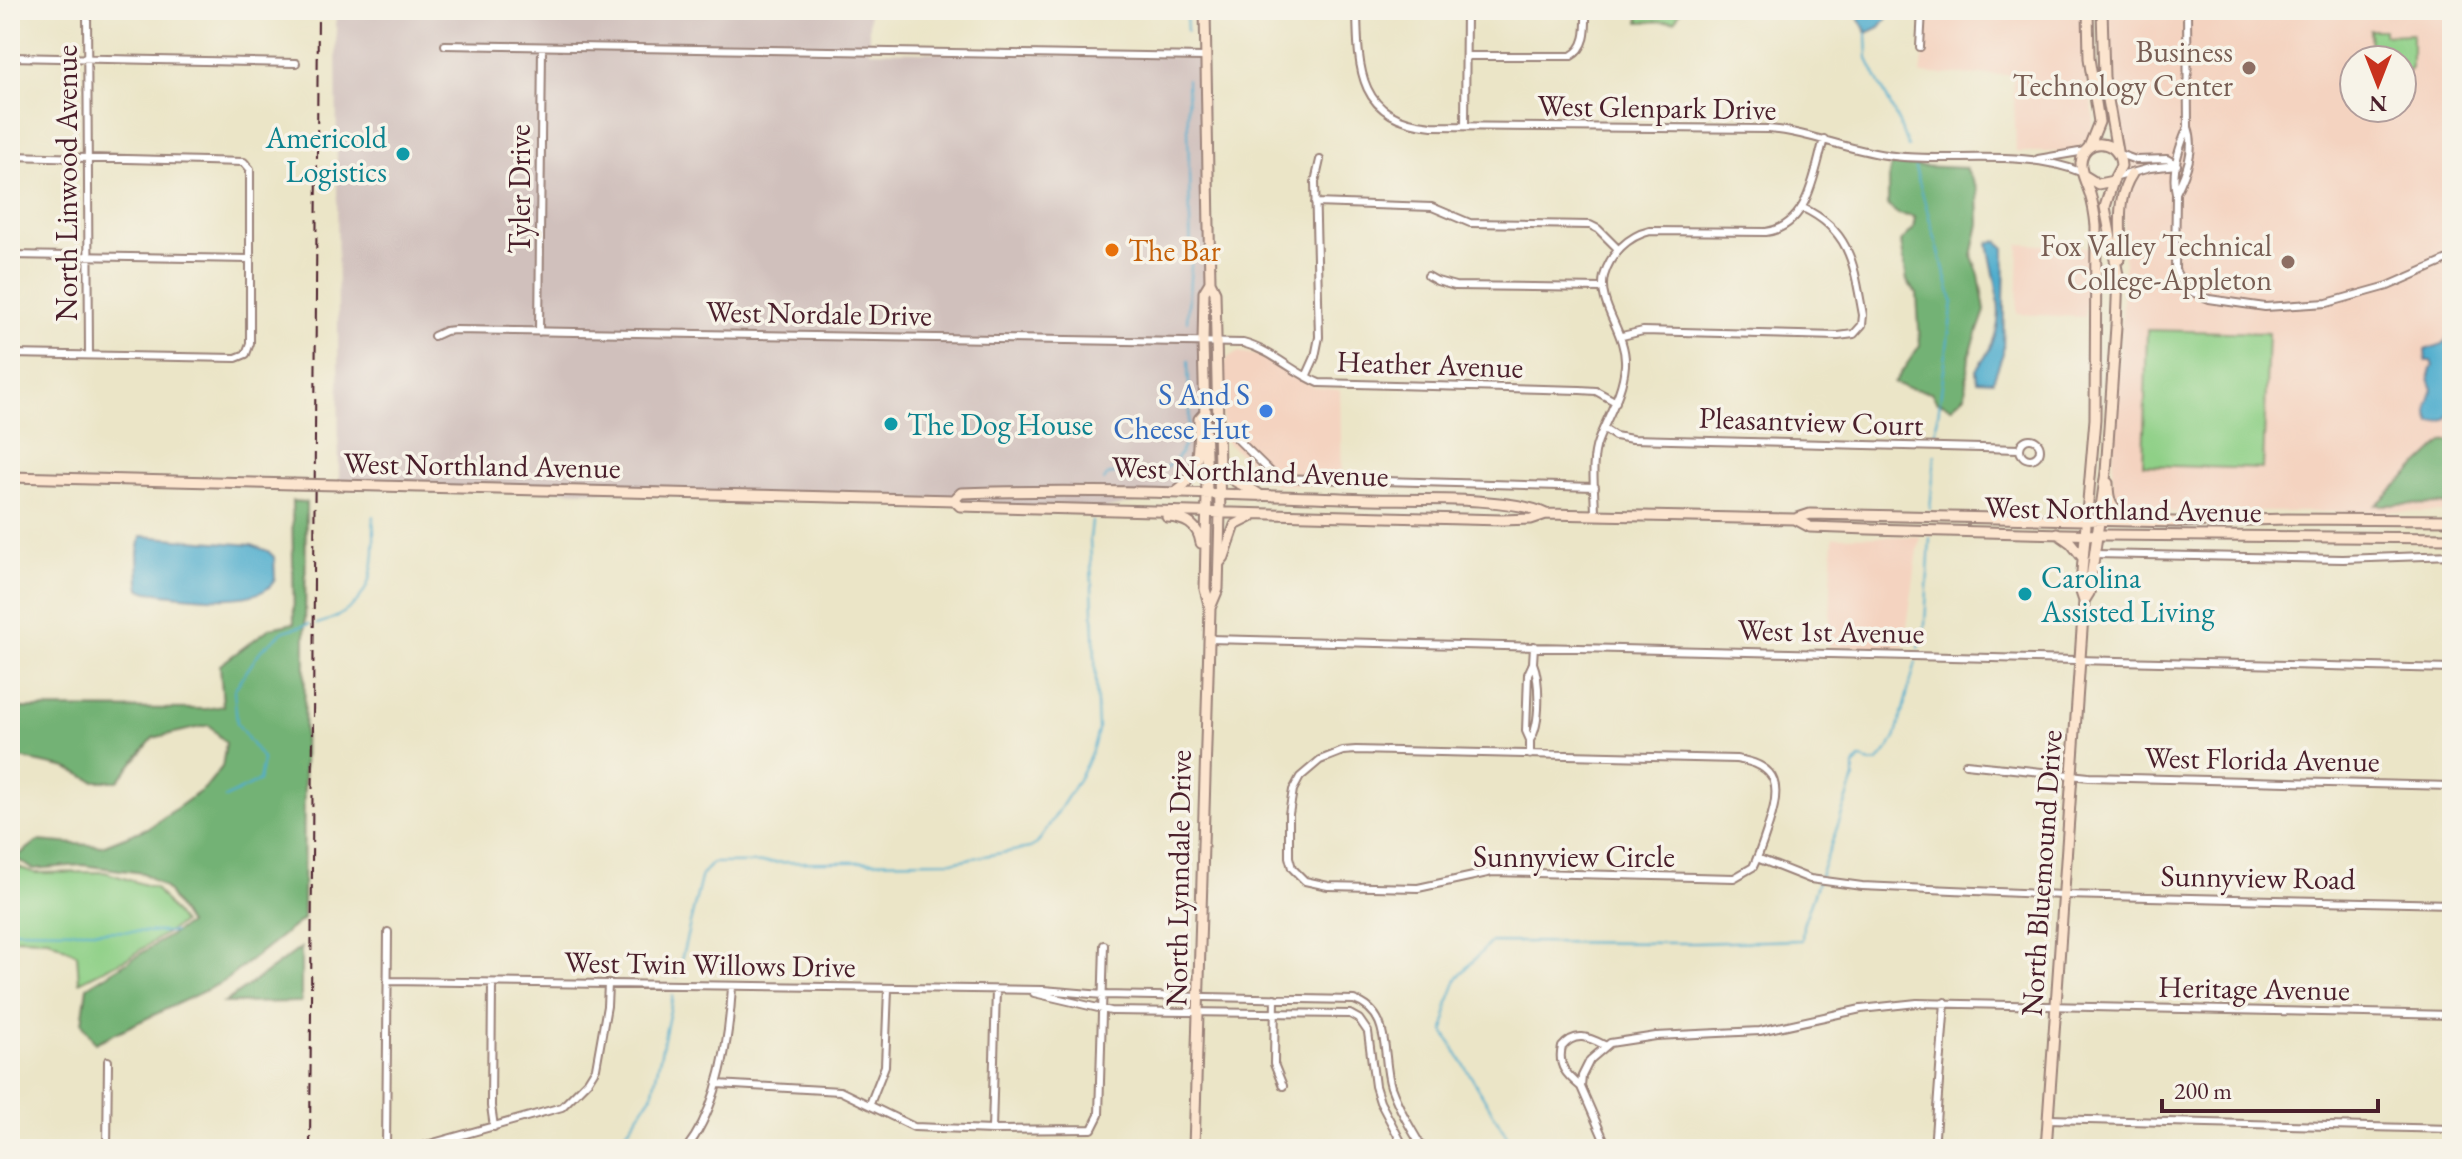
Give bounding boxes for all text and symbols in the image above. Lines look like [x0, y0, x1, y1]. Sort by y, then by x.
place label: Business Technology Center [2013, 32, 2233, 105]
north arrow [2338, 44, 2418, 124]
street label: North Linwood Avenue [47, 45, 86, 321]
marker: Business Technology Center [2240, 59, 2258, 77]
street label: West Glenpark Drive [1537, 85, 1777, 129]
text: N [2369, 89, 2387, 118]
place label: Americold Logistics [264, 118, 388, 191]
street label: Tyler Drive [500, 124, 539, 254]
marker: Americold Logistics [394, 145, 412, 163]
place label: Fox Valley Technical College-Appleton [2040, 226, 2272, 299]
place label: The Bar [1128, 231, 1221, 270]
marker: The Bar [1103, 241, 1121, 259]
marker: Fox Valley Technical College-Appleton [2279, 253, 2297, 271]
street label: West Nordale Drive [706, 292, 932, 334]
street label: Heather Avenue [1336, 341, 1524, 387]
place label: S And S Cheese Hut [1113, 375, 1251, 448]
street label: Pleasantview Court [1698, 398, 1924, 444]
marker: S And S Cheese Hut [1257, 402, 1275, 420]
place label: The Dog House [907, 405, 1093, 444]
marker: The Dog House [882, 415, 900, 433]
street label: West Northland Avenue [343, 443, 621, 487]
street label: West Northland Avenue [1111, 447, 1389, 495]
street label: West Northland Avenue [1984, 487, 2262, 531]
place label: Carolina Assisted Living [2040, 558, 2215, 631]
marker: Carolina Assisted Living [2016, 585, 2034, 603]
street label: West 1st Avenue [1737, 610, 1925, 652]
street label: North Bluemound Drive [2012, 729, 2070, 1017]
street label: West Florida Avenue [2144, 737, 2380, 781]
street label: North Lynndale Drive [1156, 749, 1200, 1007]
street label: Sunnyview Circle [1473, 837, 1675, 876]
street label: Sunnyview Road [2160, 856, 2357, 898]
street label: West Twin Willows Drive [564, 942, 856, 986]
street label: Heritage Avenue [2158, 967, 2350, 1009]
scale bar [2162, 1063, 2378, 1113]
text: 200 m [2174, 1075, 2232, 1106]

